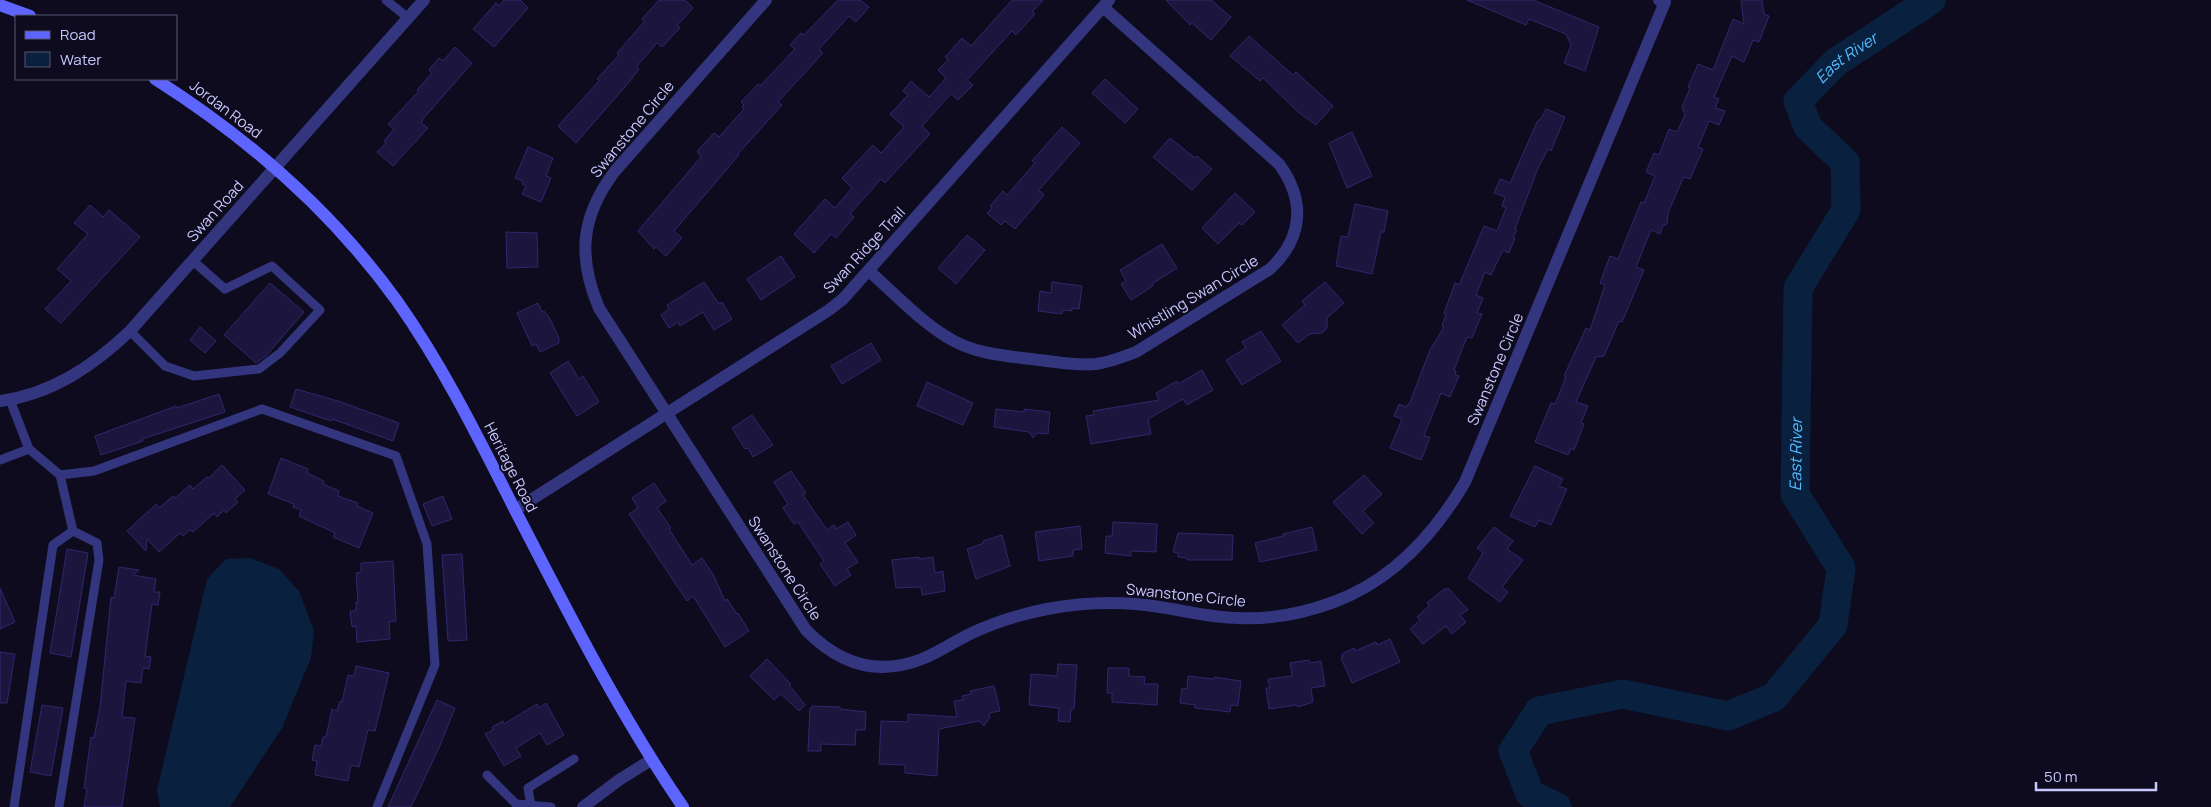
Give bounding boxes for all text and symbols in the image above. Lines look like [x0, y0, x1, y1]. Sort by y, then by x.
legend [15, 15, 178, 80]
text: Road [60, 24, 96, 45]
water label: East River [1810, 26, 1883, 88]
text: Water [60, 49, 102, 70]
street label: Jordan Road [185, 75, 267, 143]
street label: Swanstone Circle [585, 76, 679, 182]
street label: Swan Road [182, 176, 248, 246]
street label: Swan Ridge Trail [818, 202, 910, 298]
street label: Whistling Swan Circle [1124, 250, 1262, 344]
street label: Swanstone Circle [1462, 309, 1528, 429]
water label: East River [1784, 416, 1807, 491]
street label: Heritage Road [479, 418, 543, 516]
street label: Swanstone Circle [743, 512, 827, 624]
street label: Swanstone Circle [1125, 578, 1247, 612]
scale bar [2036, 760, 2156, 792]
text: 50 m [2044, 766, 2078, 787]

